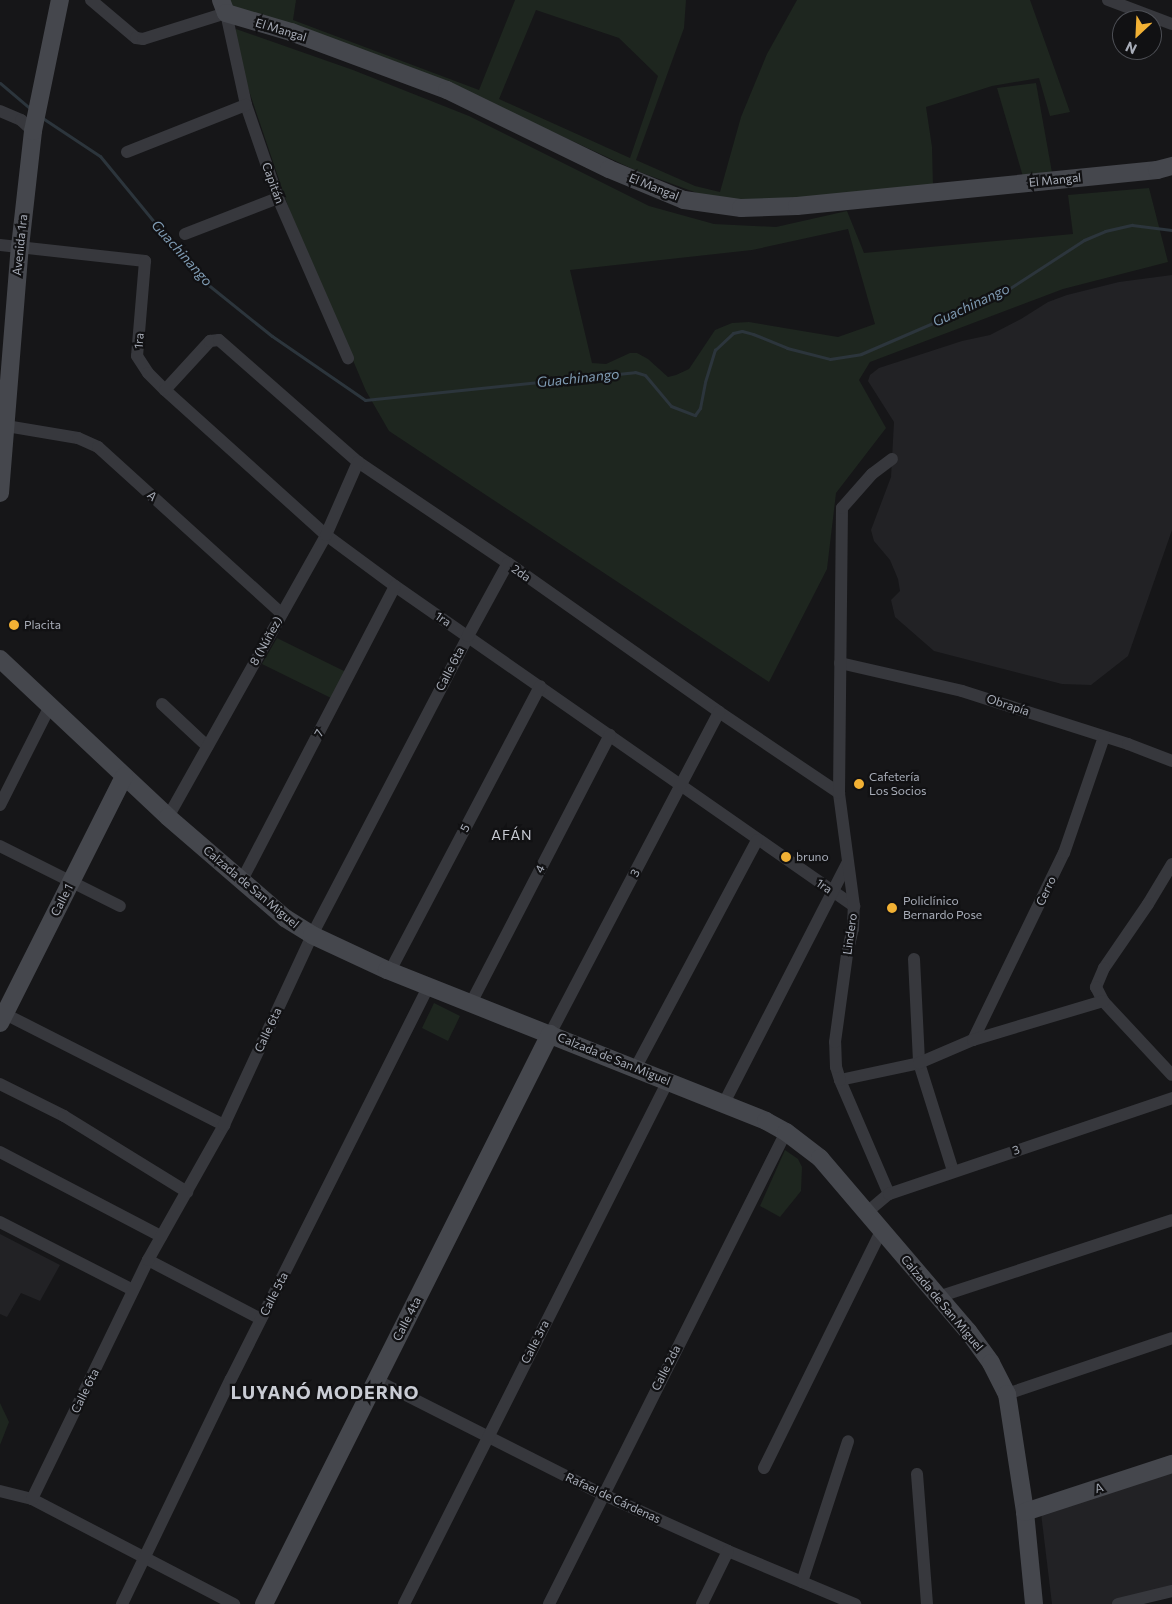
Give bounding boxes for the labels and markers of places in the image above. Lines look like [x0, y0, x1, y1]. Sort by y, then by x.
place label: Placita [24, 618, 61, 632]
marker: Placita [8, 619, 20, 631]
place label: Cafetería Los Socios [869, 770, 926, 798]
marker: Cafetería Los Socios [853, 778, 865, 790]
place label: bruno [796, 850, 829, 864]
marker: bruno [780, 851, 792, 863]
place label: Policlínico Bernardo Pose [903, 894, 982, 922]
marker: Policlínico Bernardo Pose [885, 901, 899, 915]

